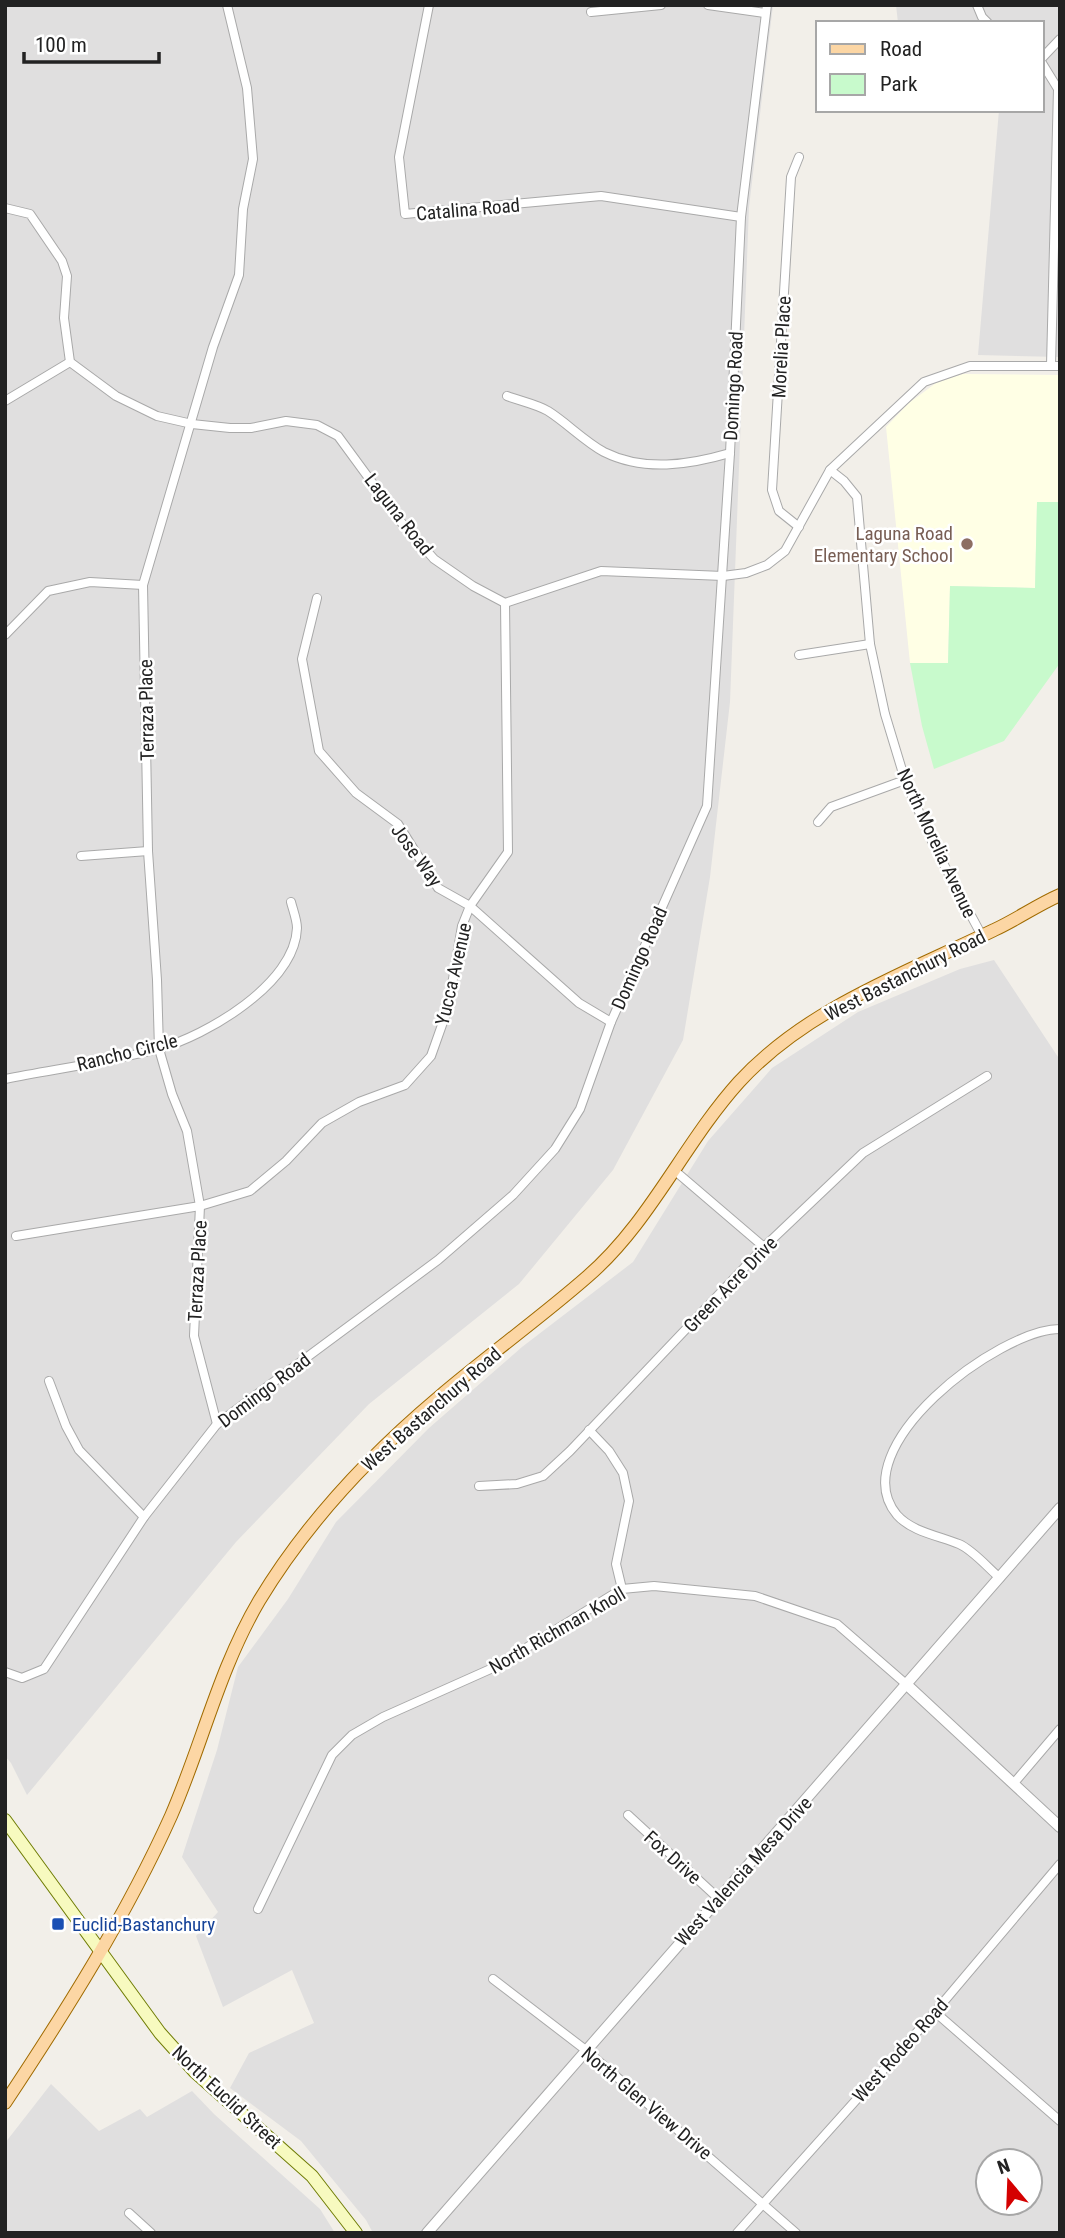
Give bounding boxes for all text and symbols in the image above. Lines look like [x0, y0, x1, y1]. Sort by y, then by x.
scale bar [24, 21, 159, 65]
legend [816, 21, 1044, 112]
text: 100 m [35, 33, 87, 57]
text: Road [880, 37, 922, 61]
text: Park [880, 72, 918, 96]
street label: Catalina Road [415, 194, 521, 225]
street label: Morelia Place [767, 295, 796, 399]
street label: Domingo Road [719, 331, 748, 441]
street label: Laguna Road [360, 469, 438, 560]
place label: Laguna Road Elementary School [814, 522, 953, 567]
marker: Laguna Road Elementary School [959, 536, 975, 552]
street label: Terraza Place [134, 659, 159, 761]
street label: North Morelia Avenue [892, 765, 981, 922]
street label: Jose Way [386, 820, 447, 891]
street label: Domingo Road [607, 903, 672, 1013]
street label: Yucca Avenue [431, 921, 476, 1028]
street label: West Bastanchury Road [821, 925, 989, 1026]
street label: Rancho Circle [74, 1029, 180, 1076]
street label: Terraza Place [183, 1220, 212, 1322]
street label: Green Acre Drive [679, 1231, 782, 1337]
street label: West Bastanchury Road [357, 1343, 506, 1476]
street label: Domingo Road [214, 1348, 315, 1433]
street label: North Richman Knoll [485, 1582, 630, 1679]
street label: West Valencia Mesa Drive [670, 1792, 817, 1951]
street label: Fox Drive [639, 1826, 706, 1889]
place label: Euclid-Bastanchury [72, 1913, 215, 1936]
marker: Euclid-Bastanchury [50, 1916, 66, 1932]
street label: West Rodeo Road [848, 1994, 953, 2107]
street label: North Euclid Street [167, 2041, 286, 2154]
street label: North Glen View Drive [577, 2042, 717, 2165]
north arrow [974, 2147, 1044, 2217]
text: N [994, 2154, 1013, 2179]

